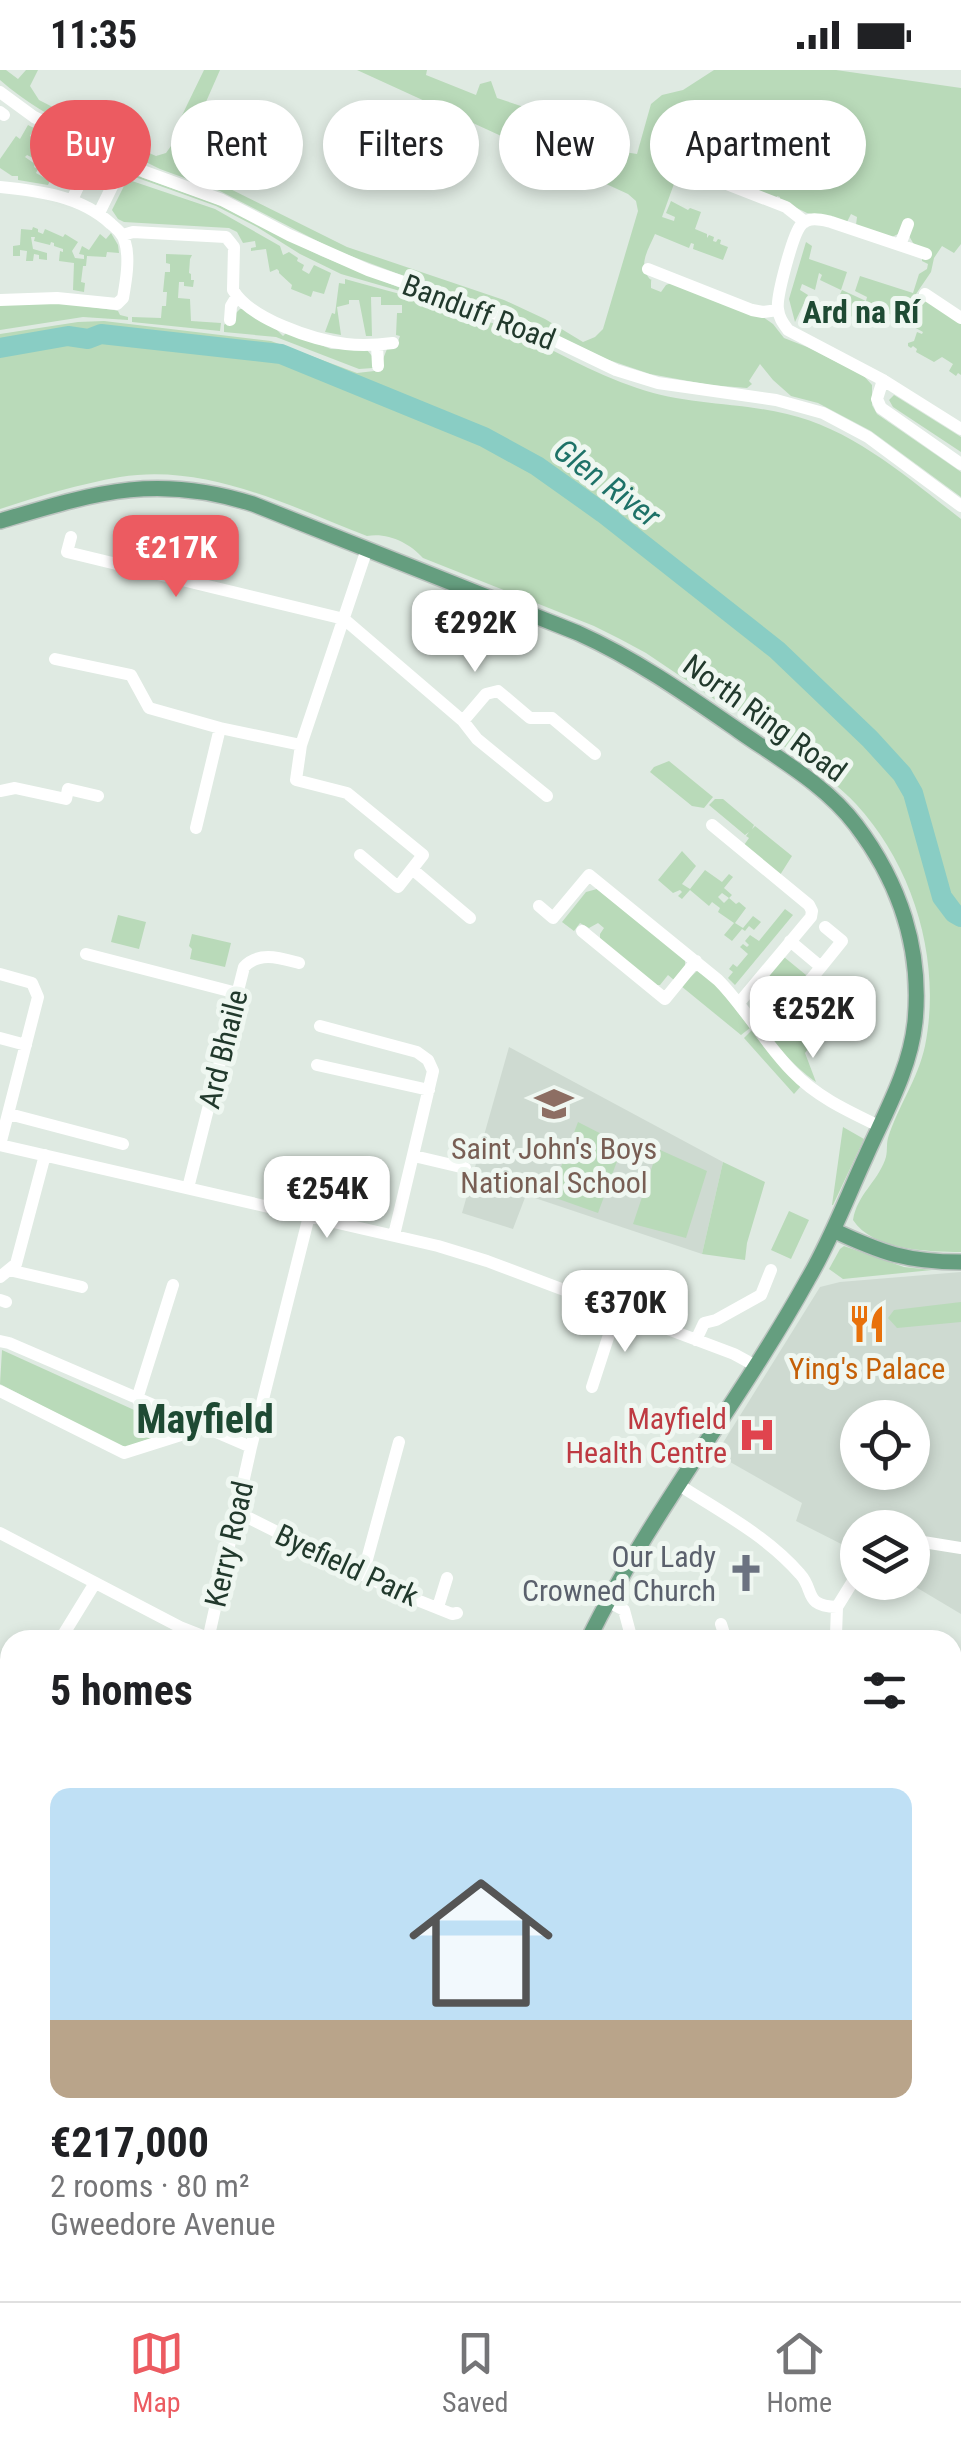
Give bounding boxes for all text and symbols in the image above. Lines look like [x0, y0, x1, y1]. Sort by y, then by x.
text: 11:35 [50, 13, 137, 57]
chip: Buy [30, 100, 151, 190]
chip: Rent [171, 100, 303, 190]
chip: Filters [323, 100, 479, 190]
chip: New [499, 100, 630, 190]
chip: Apartment [650, 100, 866, 190]
street label: Banduff Road [398, 267, 560, 357]
district label: Ard na Rí [803, 293, 922, 331]
water label: Glen River [546, 431, 669, 536]
pin: €217K [106, 515, 246, 600]
text: €217K [135, 528, 217, 566]
pin: €292K [405, 590, 545, 675]
text: €292K [434, 603, 516, 641]
street label: North Ring Road [677, 647, 853, 789]
pin: €252K [743, 976, 883, 1061]
street label: Ard Bhaile [191, 986, 255, 1112]
text: €252K [772, 989, 854, 1027]
school or university icon: Saint John's Boys National School [533, 1083, 575, 1125]
place label: Saint John's Boys National School [451, 1131, 657, 1200]
pin: €254K [257, 1156, 397, 1241]
text: €254K [286, 1169, 368, 1207]
pin: €370K [555, 1270, 695, 1355]
text: €370K [584, 1283, 666, 1321]
restaurant icon: Ying's Palace [846, 1303, 888, 1345]
place label: Ying's Palace [789, 1351, 945, 1386]
district label: Mayfield [136, 1396, 274, 1443]
map controls [840, 1400, 930, 1600]
button: locate [840, 1400, 930, 1490]
place label: Mayfield Health Centre [565, 1401, 727, 1470]
hospital icon: Mayfield Health Centre [736, 1414, 778, 1456]
street label: Kerry Road [198, 1478, 260, 1610]
button: layers [840, 1510, 930, 1600]
street label: Byefield Park [270, 1517, 424, 1614]
place label: Our Lady Crowned Church [522, 1539, 716, 1608]
church icon: Our Lady Crowned Church [725, 1552, 767, 1594]
icon: filters [857, 1663, 912, 1718]
text: 5 homes [50, 1666, 193, 1715]
icon: home [391, 1853, 571, 2033]
text: €217,000 [50, 2118, 209, 2167]
text: 2 rooms · 80 m² [50, 2167, 249, 2205]
text: Gweedore Avenue [50, 2205, 276, 2243]
tab: Map [129, 2326, 184, 2419]
tab: Saved [442, 2326, 508, 2419]
tab: Home [766, 2326, 832, 2419]

